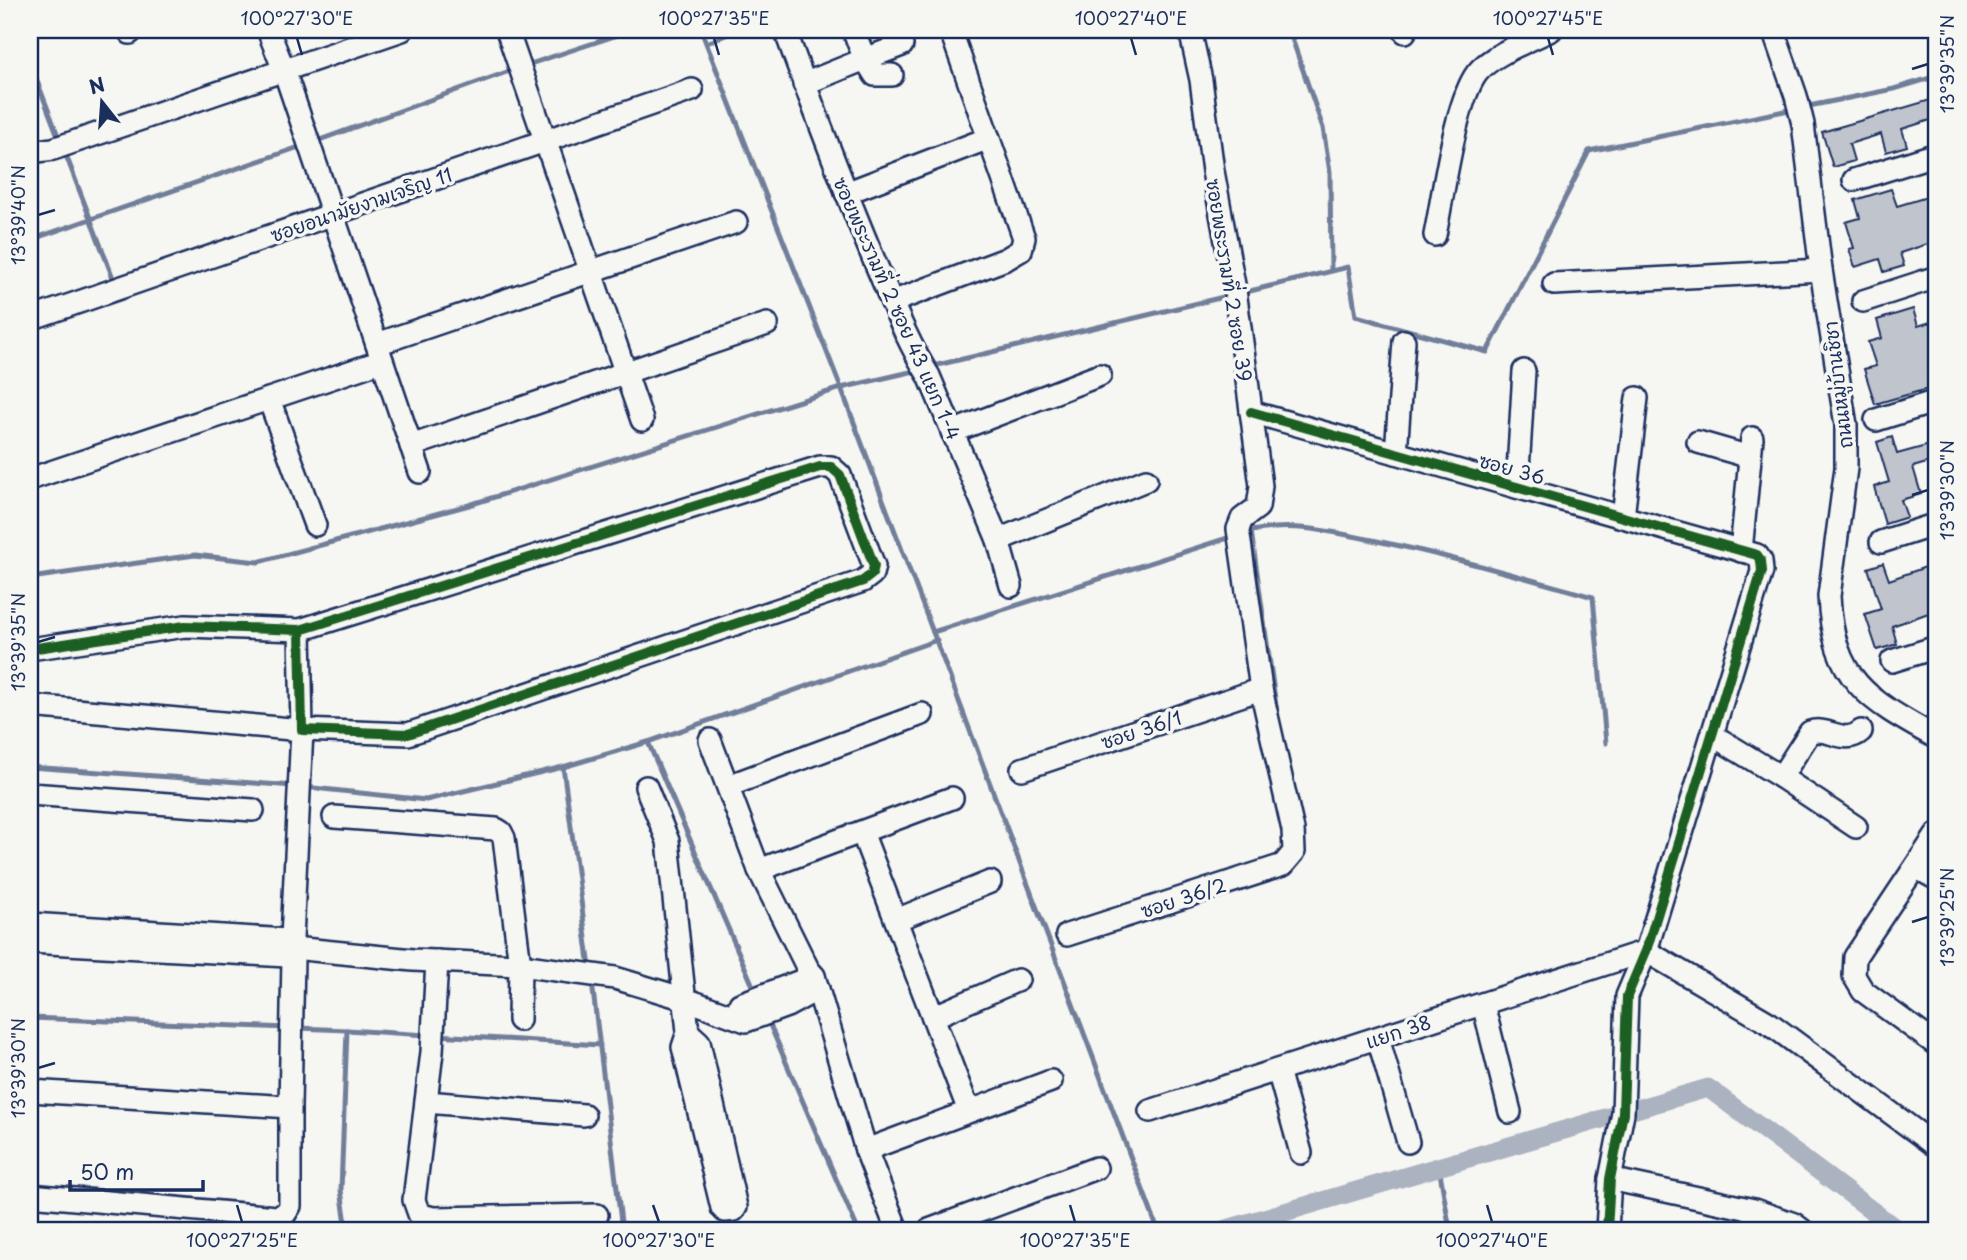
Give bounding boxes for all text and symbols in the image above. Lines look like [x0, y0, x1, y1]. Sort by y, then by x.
text: 100°27'30"E [241, 4, 353, 31]
text: 100°27'35"E [658, 4, 770, 31]
text: 100°27'40"E [1075, 4, 1187, 31]
text: 100°27'45"E [1493, 4, 1603, 31]
text: 13°39'35"N [1933, 15, 1960, 113]
north arrow [66, 66, 136, 136]
text: N [85, 69, 108, 100]
street label: ซอยอนามัยงามเจริญ 11 [266, 160, 456, 248]
text: 13°39'40"N [4, 165, 31, 265]
street label: ซอยพระรามที่ 2 ซอย 43 แยก 1-4 [827, 171, 971, 444]
street label: ซอยพระรามที่ 2 ซอย 39 [1200, 176, 1262, 383]
street label: ถนนหมู่บ้านชิชา [1815, 319, 1861, 450]
text: 13°39'30"N [1933, 440, 1960, 540]
street label: ซอย 36 [1476, 445, 1548, 491]
text: 13°39'35"N [4, 593, 31, 691]
street label: ซอย 36/1 [1097, 703, 1185, 755]
text: 13°39'25"N [1933, 867, 1960, 967]
street label: ซอย 36/2 [1137, 870, 1229, 924]
street label: แยก 38 [1362, 1007, 1434, 1055]
text: 13°39'30"N [4, 1018, 31, 1118]
scale bar [70, 1148, 203, 1192]
text: 50 m [80, 1155, 134, 1187]
text: 100°27'25"E [186, 1226, 298, 1253]
text: 100°27'30"E [603, 1226, 715, 1253]
text: 100°27'35"E [1019, 1226, 1131, 1253]
text: 100°27'40"E [1436, 1226, 1548, 1253]

